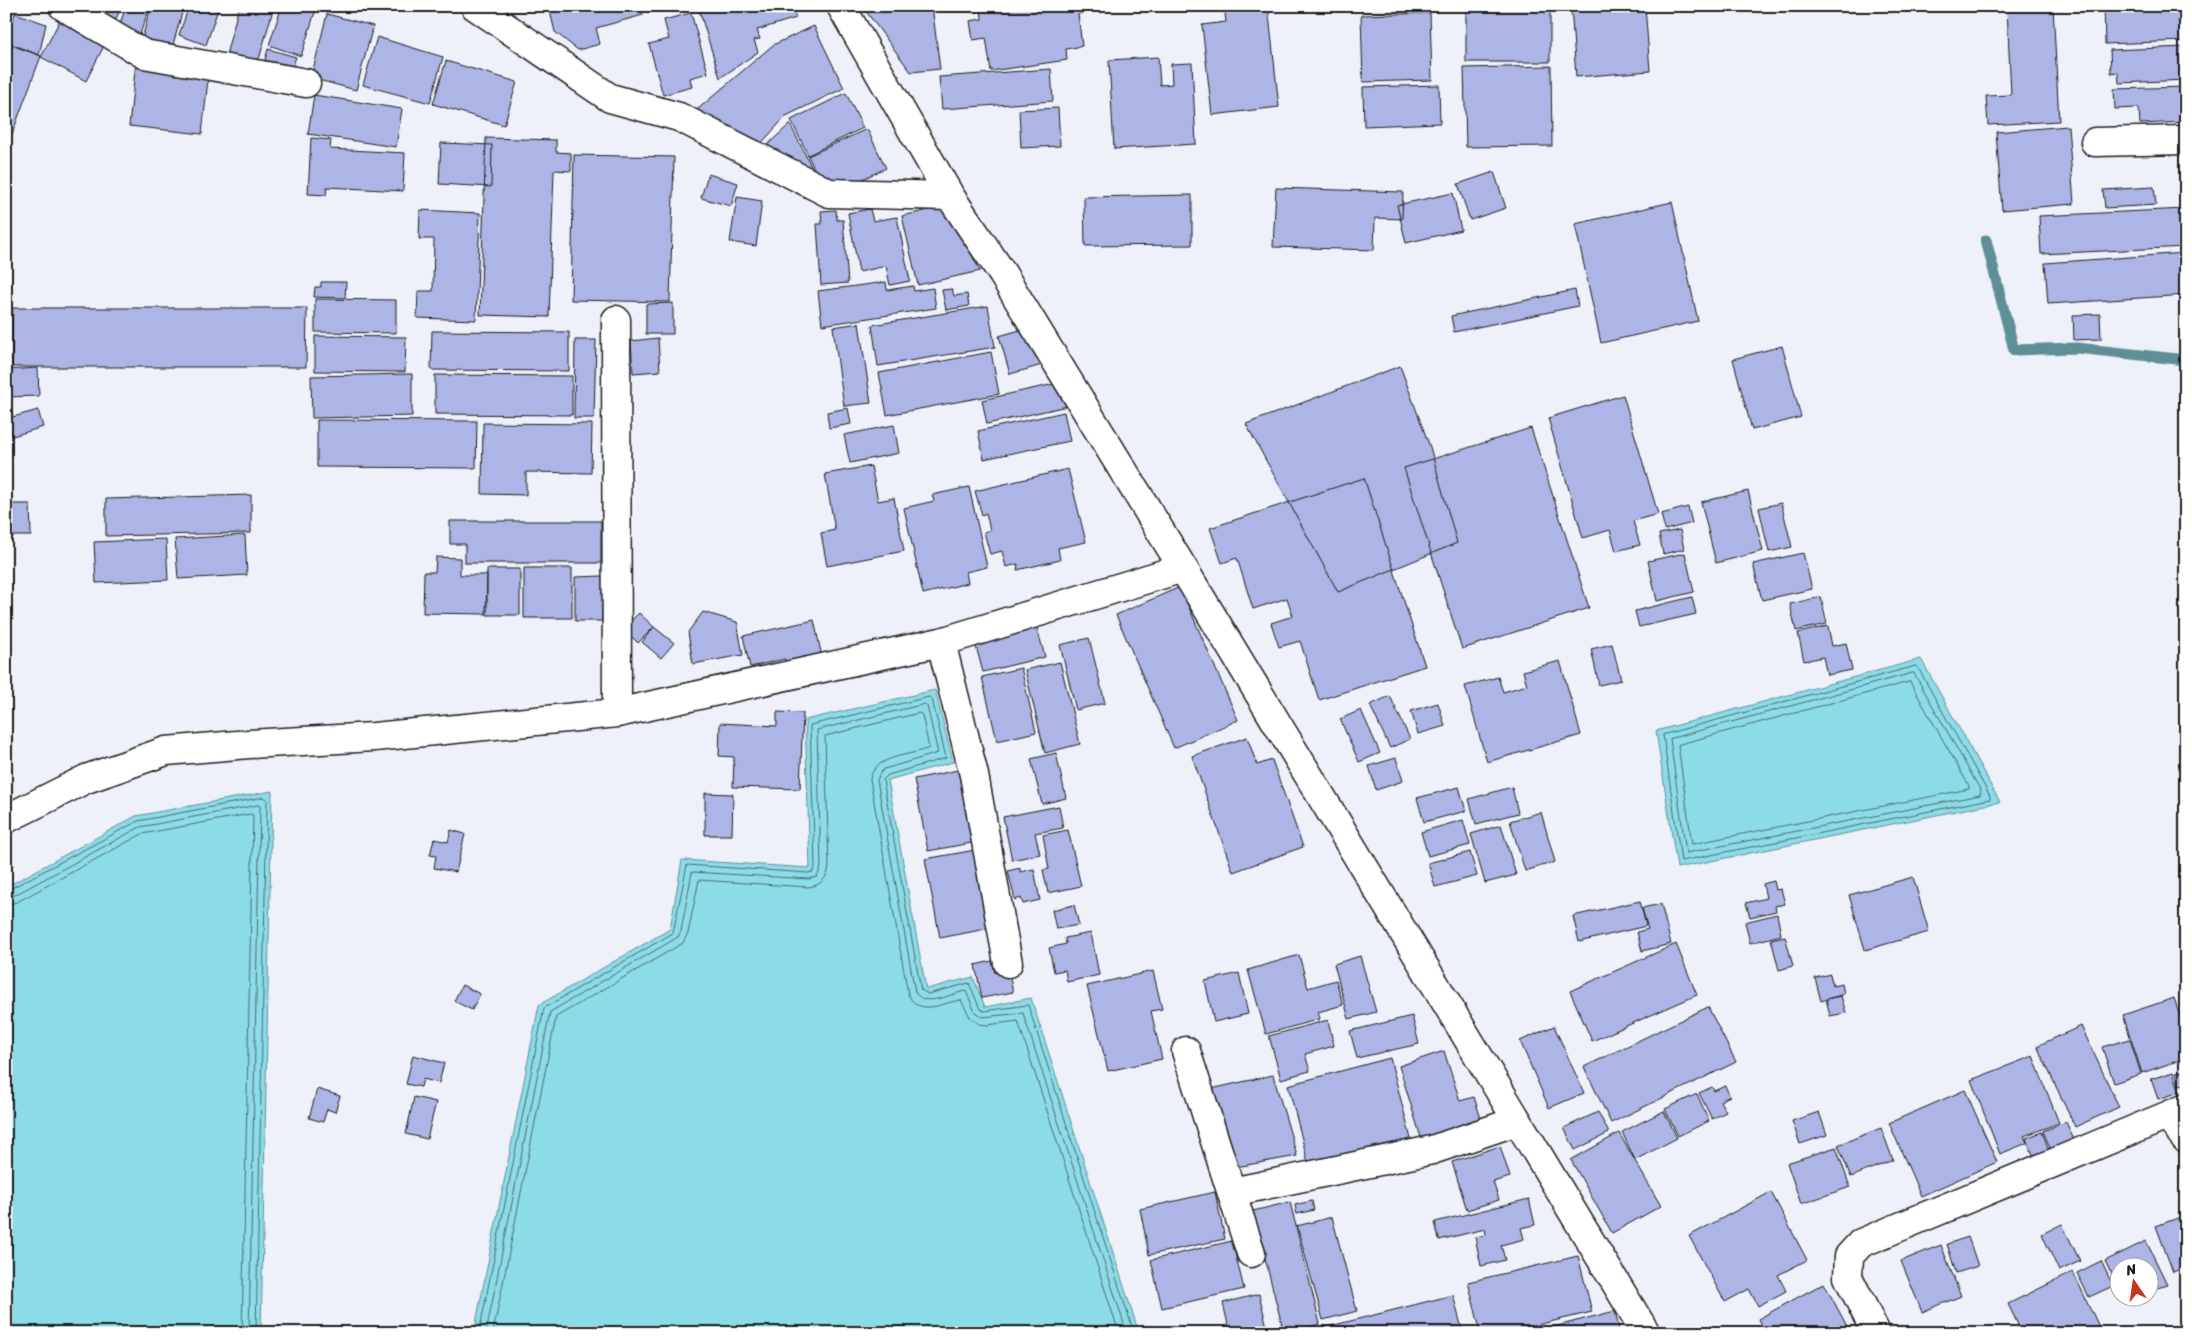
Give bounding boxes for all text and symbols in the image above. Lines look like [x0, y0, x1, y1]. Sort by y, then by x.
north arrow [2110, 1256, 2160, 1306]
text: N [2123, 1256, 2139, 1283]

